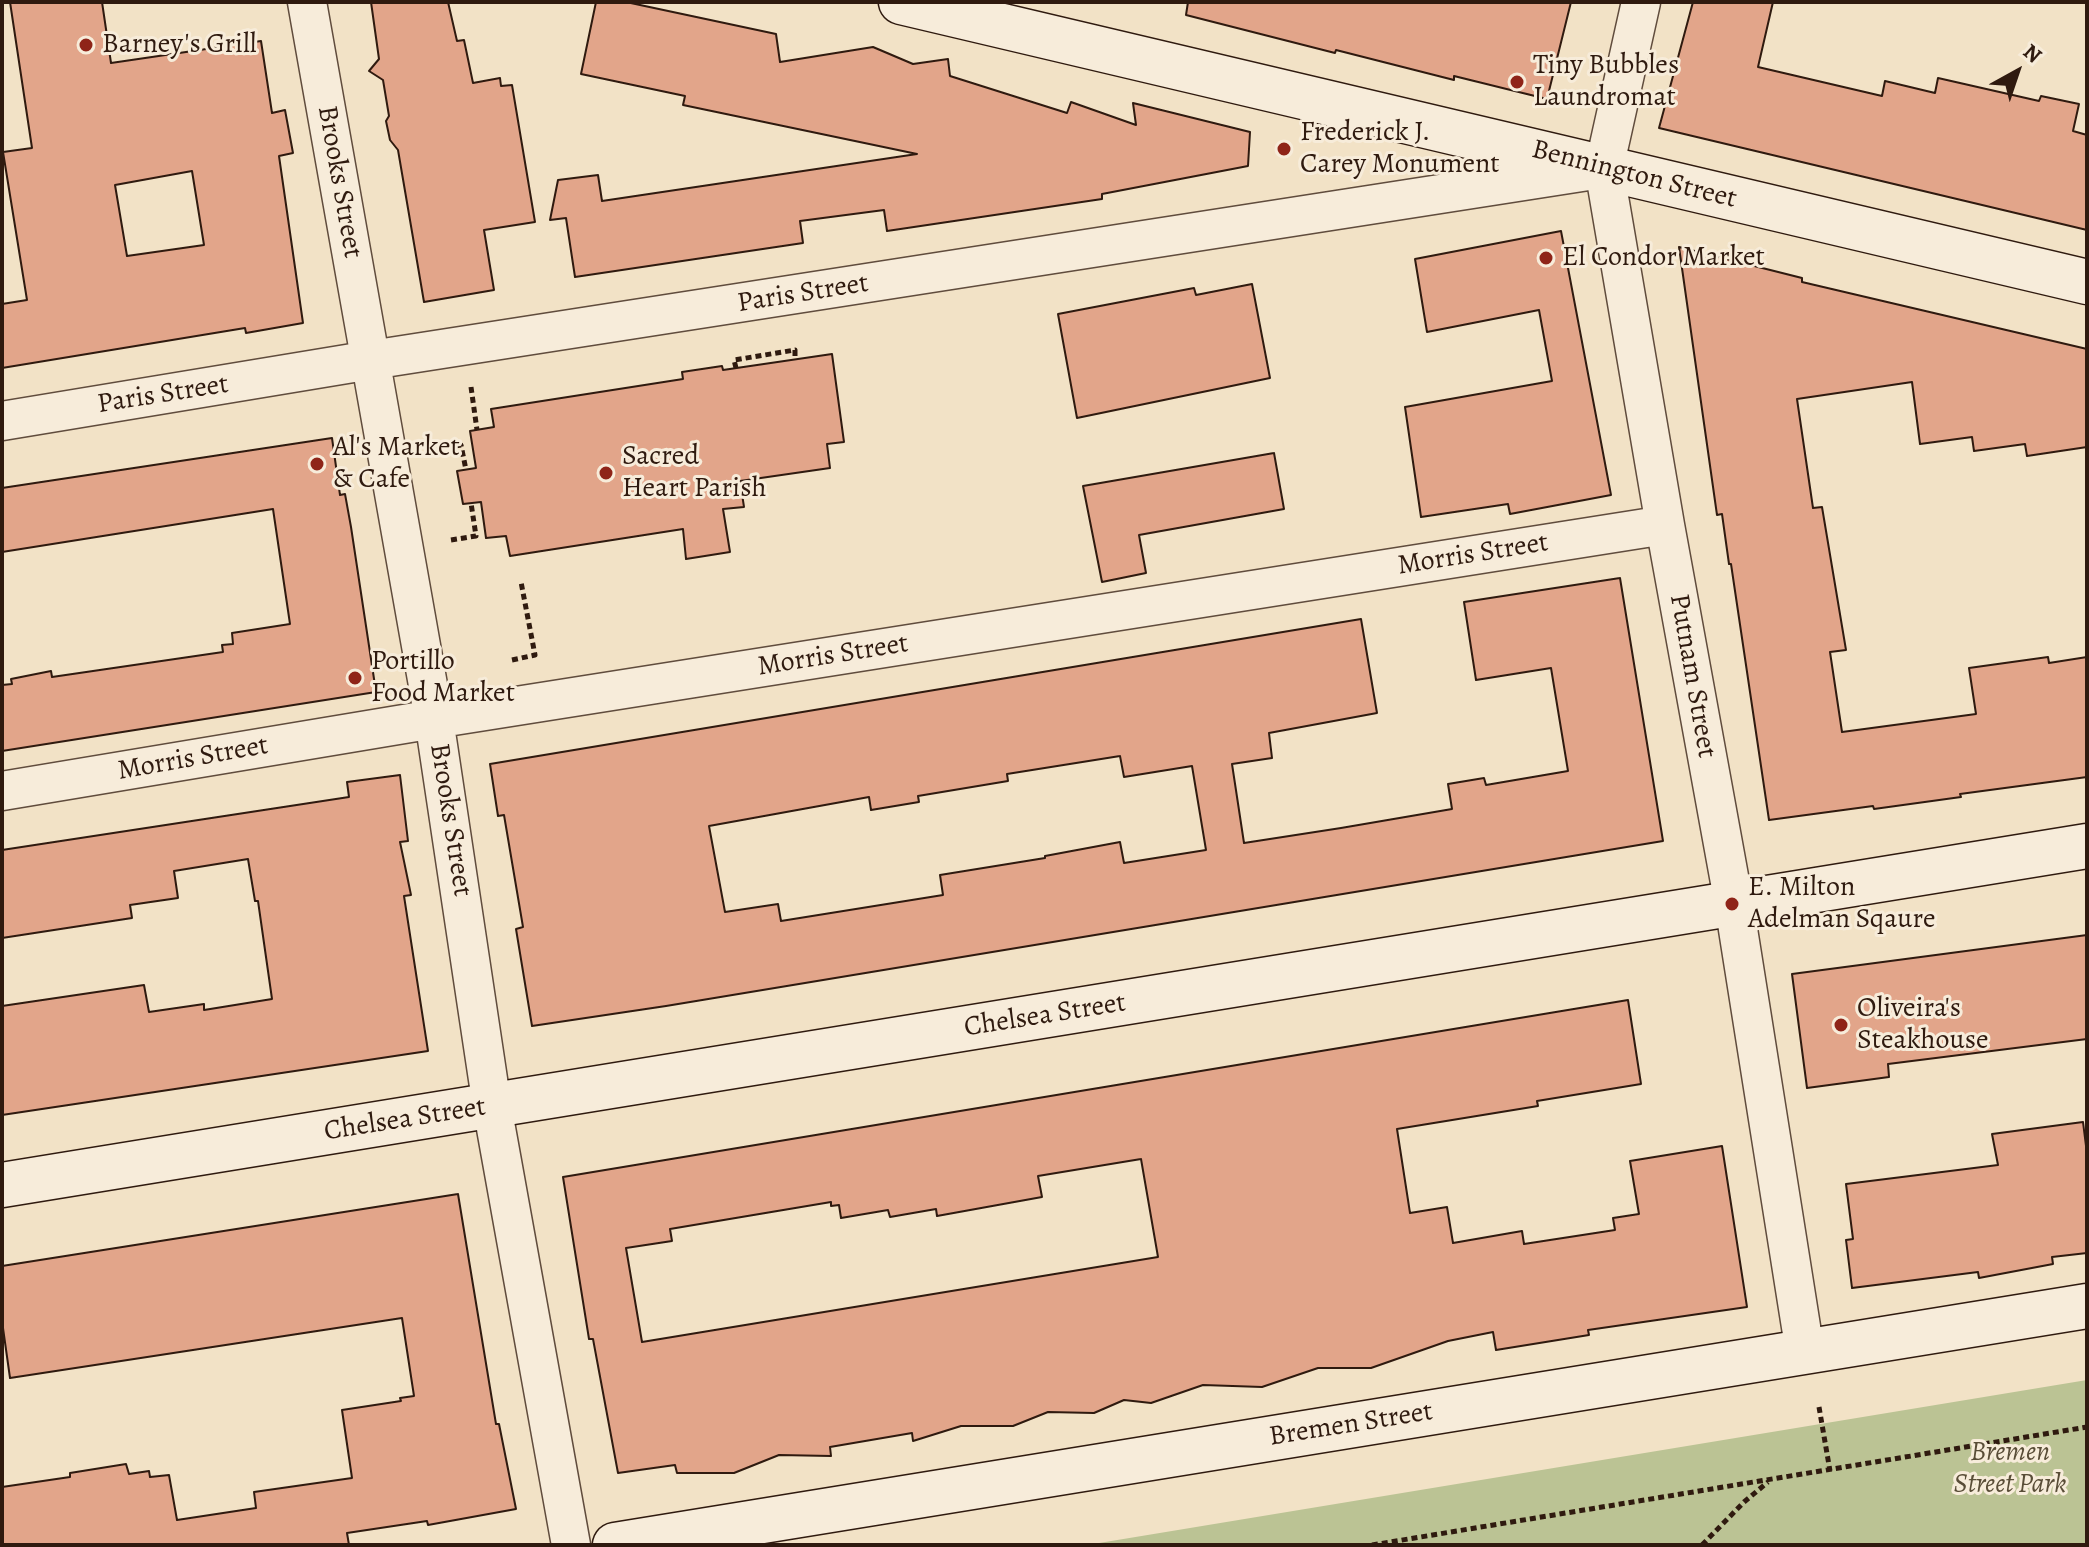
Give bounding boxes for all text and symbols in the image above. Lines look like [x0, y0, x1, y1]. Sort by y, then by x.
place label: Barney's Grill [102, 28, 257, 62]
north arrow [1977, 32, 2057, 112]
marker: Barney's Grill [77, 36, 95, 54]
text: N [2017, 37, 2048, 70]
place label: Tiny Bubbles Laundromat [1533, 49, 1679, 115]
marker: Tiny Bubbles Laundromat [1508, 73, 1526, 91]
street label: Brooks Street [309, 103, 369, 261]
place label: Frederick J. Carey Monument [1300, 116, 1500, 182]
street label: Bennington Street [1528, 133, 1740, 217]
marker: Frederick J. Carey Monument [1275, 140, 1293, 158]
place label: El Condor Market [1562, 241, 1765, 275]
marker: El Condor Market [1537, 249, 1555, 267]
street label: Paris Street [735, 267, 871, 321]
street label: Paris Street [95, 368, 231, 422]
place label: Al's Market & Cafe [333, 431, 460, 497]
place label: Sacred Heart Parish [622, 440, 766, 506]
marker: Al's Market & Cafe [308, 455, 326, 473]
marker: Sacred Heart Parish [597, 464, 615, 482]
street label: Morris Street [1395, 527, 1551, 583]
street label: Putnam Street [1661, 591, 1723, 761]
street label: Morris Street [755, 628, 911, 684]
place label: Portillo Food Market [371, 645, 515, 711]
marker: Portillo Food Market [346, 669, 364, 687]
street label: Morris Street [115, 729, 271, 789]
street label: Brooks Street [421, 741, 479, 899]
place label: E. Milton Adelman Sqaure [1748, 871, 1935, 937]
marker: E. Milton Adelman Sqaure [1723, 895, 1741, 913]
street label: Chelsea Street [962, 987, 1128, 1045]
place label: Oliveira's Steakhouse [1857, 992, 1988, 1058]
marker: Oliveira's Steakhouse [1832, 1016, 1850, 1034]
street label: Chelsea Street [322, 1091, 488, 1149]
street label: Bremen Street [1267, 1396, 1435, 1454]
park label: Bremen Street Park [1954, 1436, 2066, 1502]

